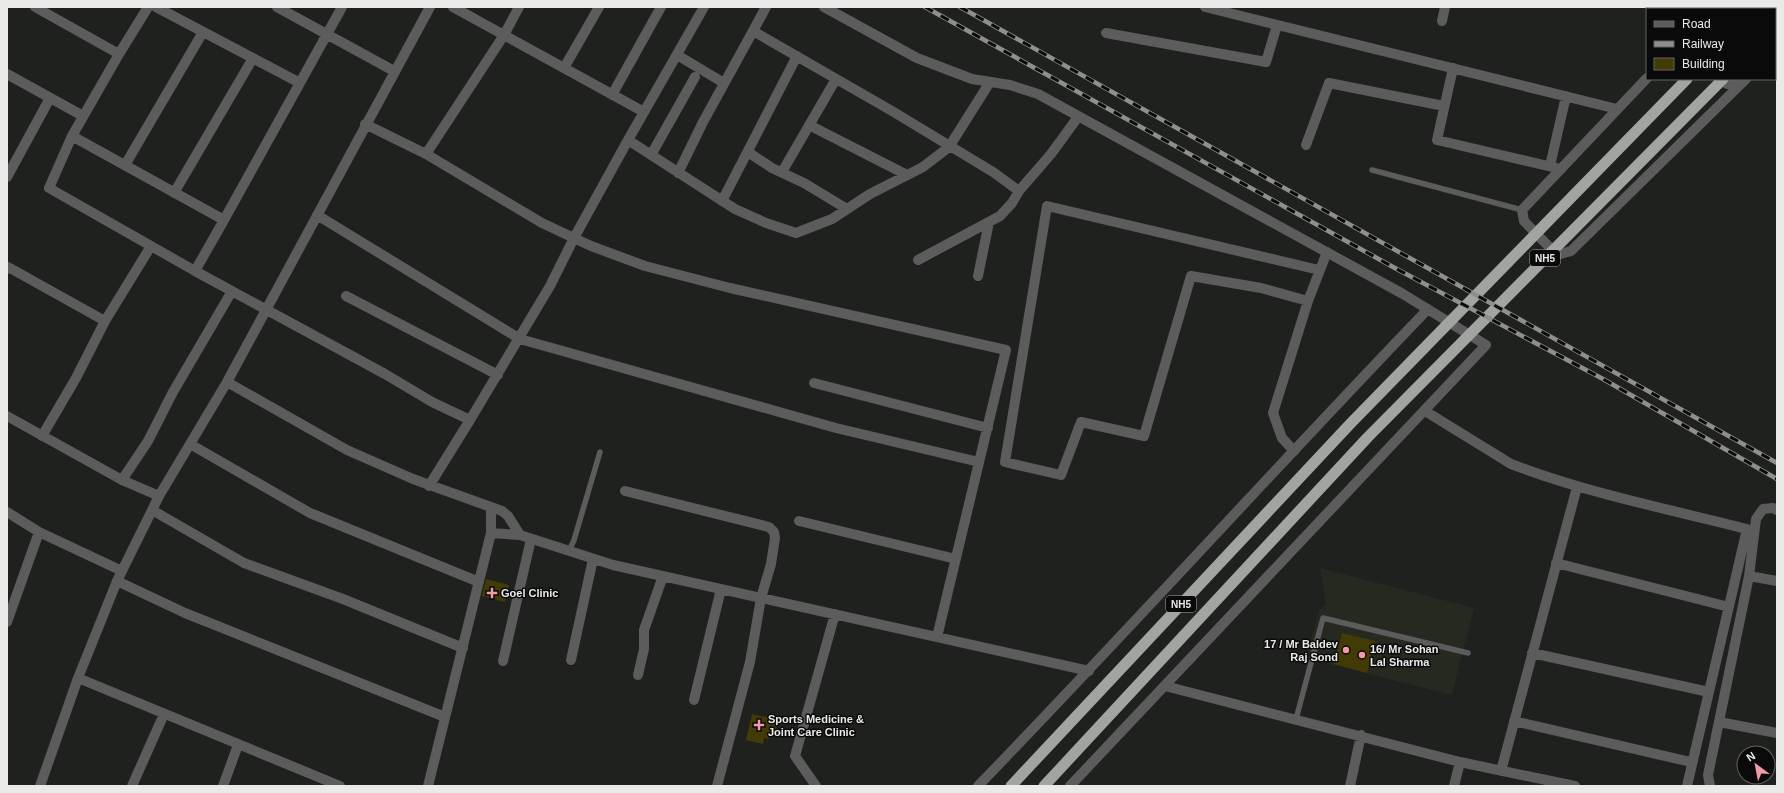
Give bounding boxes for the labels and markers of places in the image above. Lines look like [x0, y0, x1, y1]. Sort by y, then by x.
marker: Goel Clinic [486, 587, 498, 599]
place label: Goel Clinic [501, 587, 558, 599]
place label: 17 / Mr Baldev Raj Sond [1264, 638, 1339, 663]
place label: 16/ Mr Sohan Lal Sharma [1370, 643, 1439, 668]
marker: 17 / Mr Baldev Raj Sond [1341, 645, 1351, 655]
marker: 16/ Mr Sohan Lal Sharma [1357, 650, 1367, 660]
place label: Sports Medicine & Joint Care Clinic [768, 713, 864, 738]
marker: Sports Medicine & Joint Care Clinic [753, 719, 765, 731]

